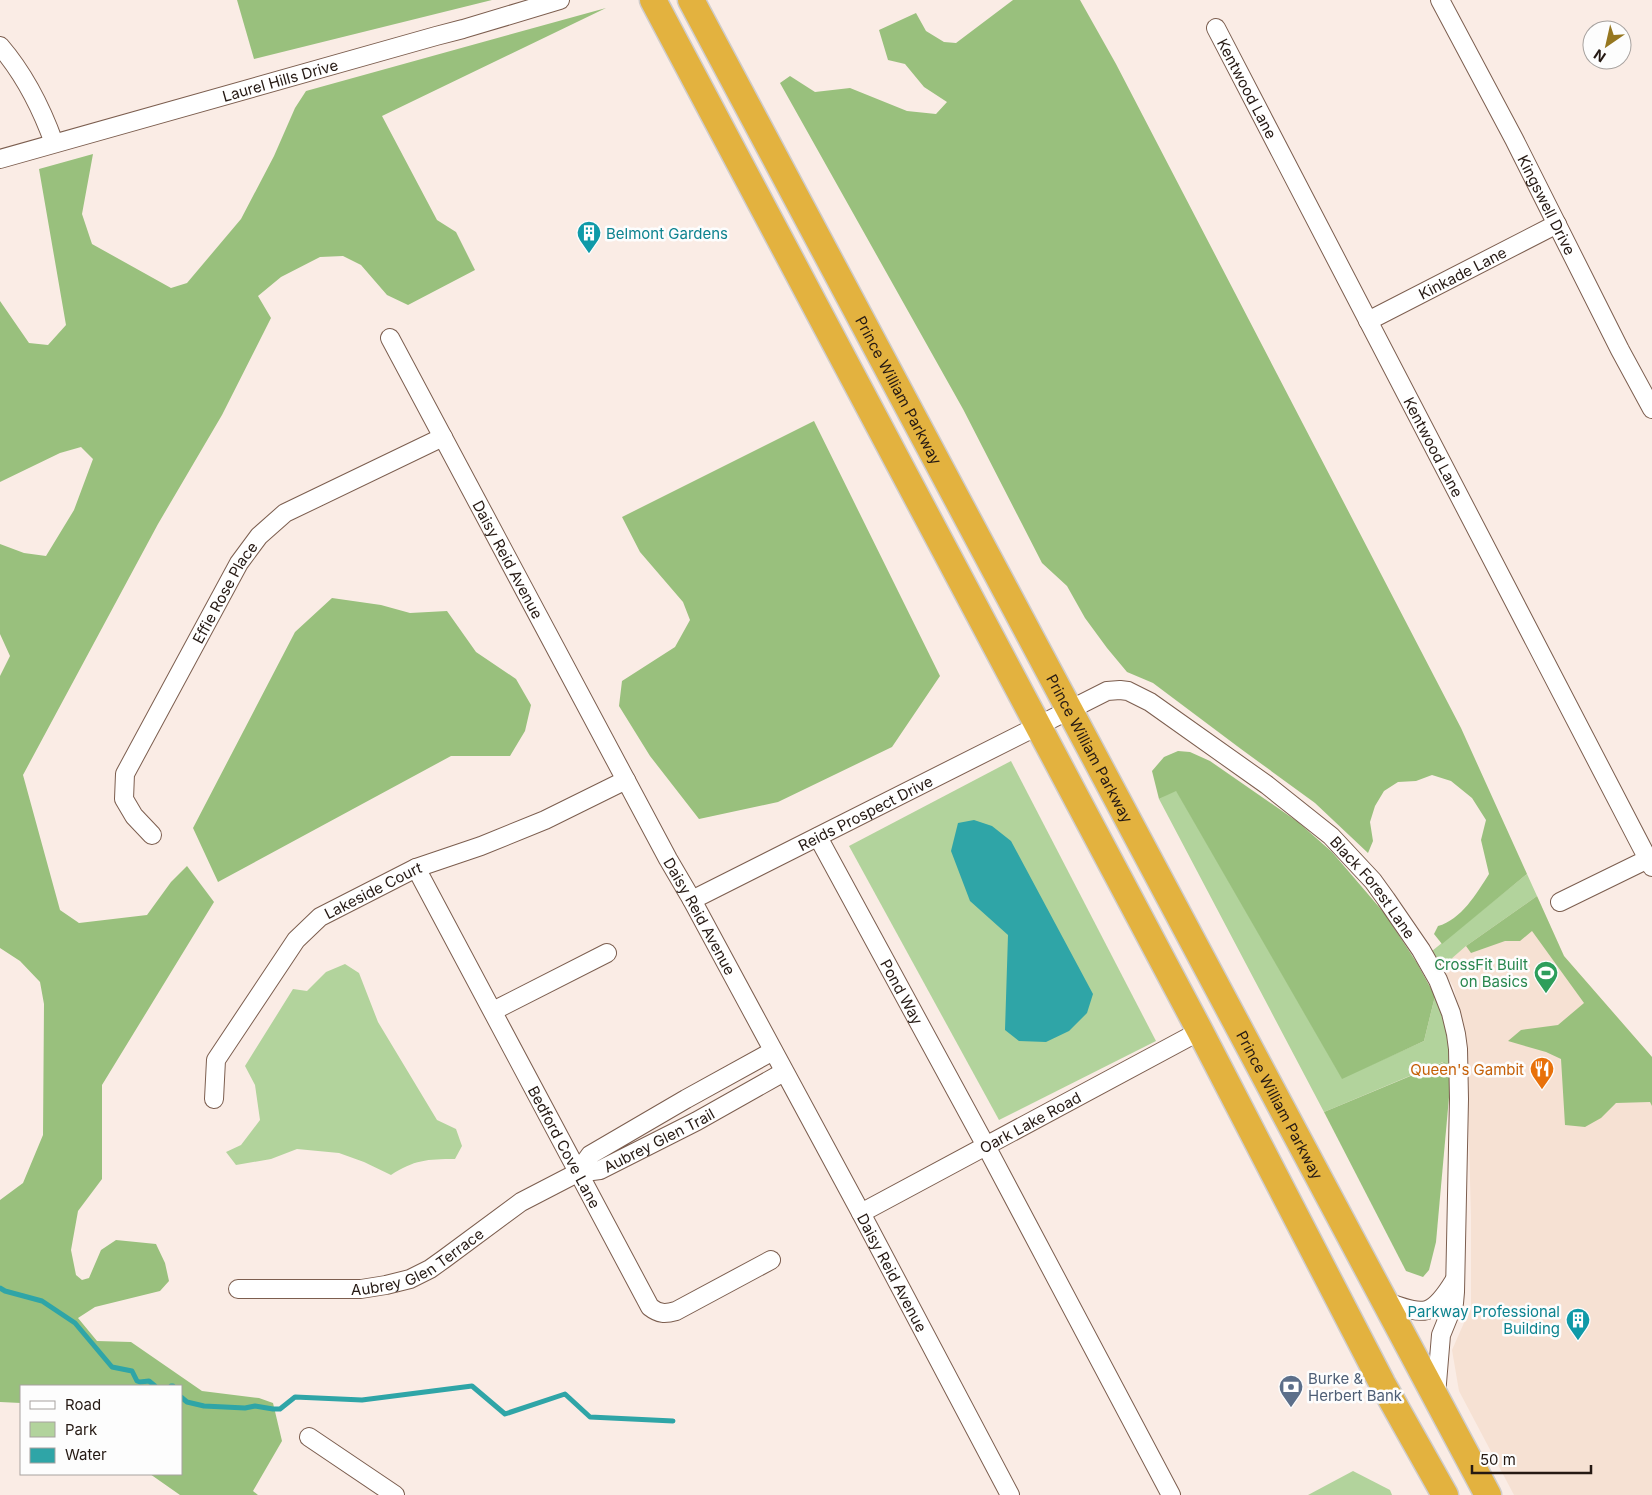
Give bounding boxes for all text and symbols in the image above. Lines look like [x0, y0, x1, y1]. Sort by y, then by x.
north arrow [1582, 20, 1632, 70]
street label: Kentwood Lane [1214, 35, 1281, 142]
text: N [1590, 46, 1609, 66]
street label: Laurel Hills Drive [220, 55, 340, 105]
street label: Kingswell Drive [1514, 152, 1580, 258]
building icon: Belmont Gardens [576, 220, 602, 254]
place label: Belmont Gardens [606, 224, 728, 243]
street label: Kinkade Lane [1415, 242, 1509, 303]
street label: Prince William Parkway [852, 312, 947, 468]
street label: Kentwood Lane [1400, 394, 1467, 500]
street label: Daisy Reid Avenue [469, 497, 547, 622]
street label: Effie Rose Place [188, 538, 261, 647]
street label: Prince William Parkway [1043, 671, 1138, 826]
street label: Reids Prospect Drive [795, 771, 936, 855]
street label: Black Forest Lane [1326, 832, 1420, 942]
street label: Daisy Reid Avenue [660, 854, 740, 978]
street label: Lakeside Court [321, 857, 424, 923]
place label: CrossFit Built on Basics [1434, 955, 1528, 991]
street label: Pond Way [877, 956, 928, 1028]
sports icon: CrossFit Built on Basics [1533, 960, 1559, 994]
street label: Prince William Parkway [1233, 1027, 1328, 1183]
restaurant icon: Queen's Gambit [1529, 1056, 1555, 1090]
place label: Queen's Gambit [1410, 1060, 1524, 1079]
street label: Bedford Cove Lane [524, 1082, 605, 1211]
street label: Oark Lake Road [976, 1087, 1084, 1157]
street label: Aubrey Glen Trail [600, 1104, 718, 1176]
street label: Daisy Reid Avenue [853, 1210, 932, 1335]
street label: Aubrey Glen Terrace [351, 1224, 487, 1299]
place label: Parkway Professional Building [1408, 1302, 1560, 1338]
building icon: Parkway Professional Building [1565, 1307, 1591, 1341]
place label: Burke & Herbert Bank [1308, 1369, 1403, 1405]
bank icon: Burke & Herbert Bank [1278, 1374, 1304, 1408]
legend [20, 1385, 182, 1475]
text: Road [65, 1395, 101, 1414]
text: Park [65, 1420, 98, 1439]
scale bar [1472, 1442, 1591, 1474]
text: Water [65, 1445, 107, 1464]
text: 50 m [1480, 1450, 1516, 1469]

